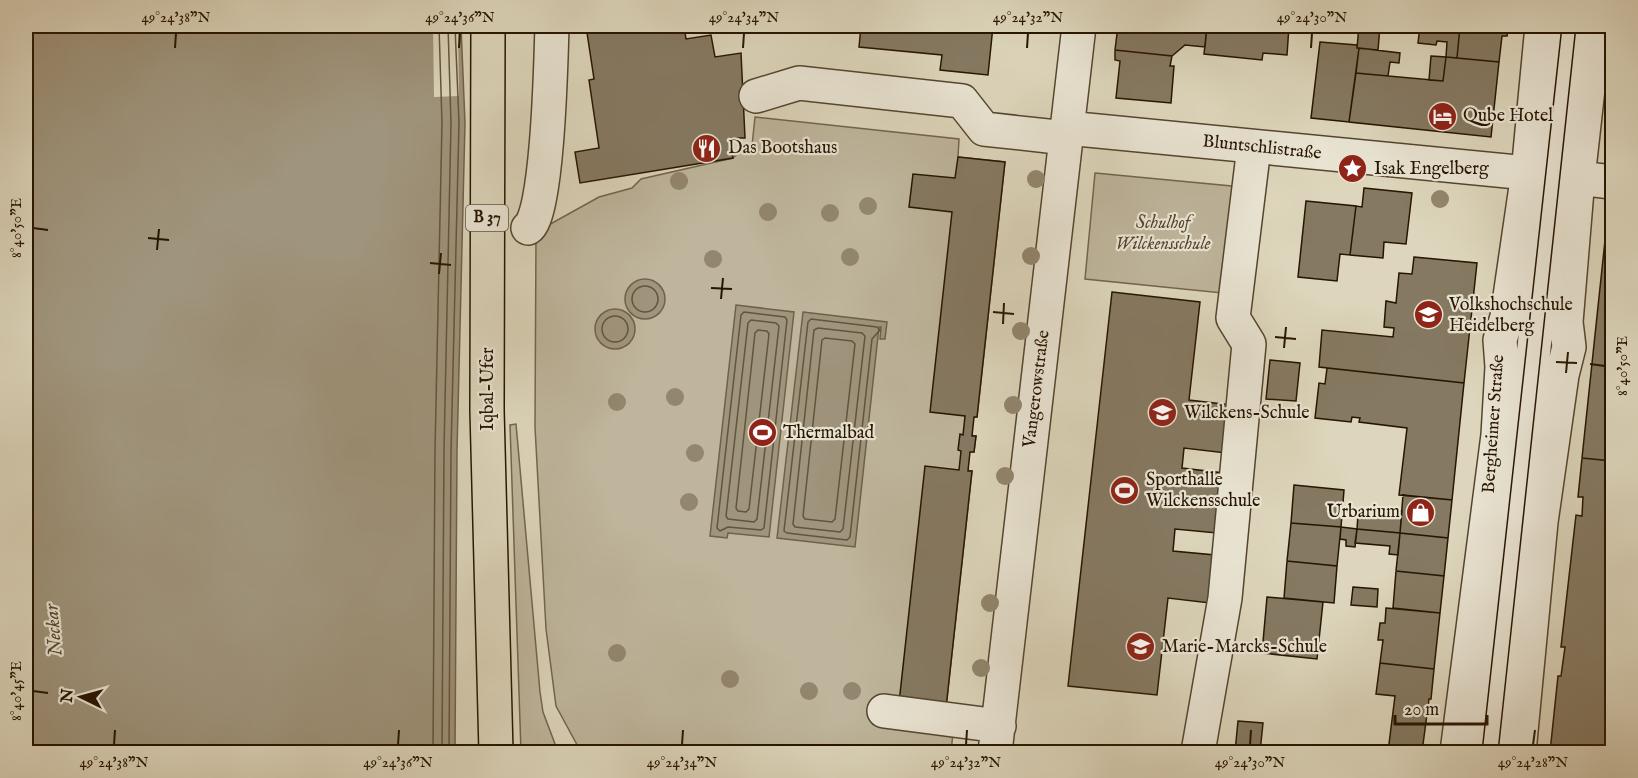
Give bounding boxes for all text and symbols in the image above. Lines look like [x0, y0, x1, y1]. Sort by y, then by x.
text: 49°24'38"N [141, 8, 211, 27]
text: 49°24'36"N [425, 8, 495, 27]
text: 49°24'34"N [709, 8, 779, 27]
text: 49°24'32"N [993, 8, 1063, 27]
text: 49°24'30"N [1277, 8, 1347, 27]
hotel icon: Qube Hotel [1426, 100, 1458, 132]
place label: Qube Hotel [1463, 105, 1553, 128]
street label: Bluntschlistraße [1201, 130, 1323, 166]
restaurant icon: Das Bootshaus [691, 132, 723, 164]
place label: Das Bootshaus [728, 137, 837, 160]
place icon: Isak Engelberg [1337, 153, 1369, 185]
place label: Isak Engelberg [1374, 158, 1489, 181]
text: 8°40'50"E [7, 198, 26, 258]
road number: B 37 [466, 205, 508, 231]
park label: Schulhof Wilckensschule [1115, 212, 1211, 256]
place label: Volkshochschule Heidelberg [1448, 294, 1573, 338]
school or university icon: Volkshochschule Heidelberg [1412, 299, 1444, 331]
street label: Vangerowstraße [1018, 329, 1056, 450]
text: 8°40'50"E [1613, 336, 1632, 396]
street label: Iqbal-Ufer [477, 347, 500, 431]
street label: Bergheimer Straße [1478, 354, 1510, 494]
school or university icon: Wilckens-Schule [1147, 397, 1179, 429]
place label: Wilckens-Schule [1184, 402, 1309, 425]
sports icon: Thermalbad [746, 417, 778, 449]
place label: Thermalbad [783, 422, 875, 445]
place label: Sporthalle Wilckensschule [1146, 469, 1260, 513]
sports icon: Sporthalle Wilckensschule [1109, 474, 1141, 506]
shop icon: Urbarium [1405, 496, 1437, 528]
place label: Urbarium [1327, 501, 1400, 524]
water label: Neckar [39, 602, 69, 657]
school or university icon: Marie-Marcks-Schule [1125, 631, 1157, 663]
place label: Marie-Marcks-Schule [1162, 636, 1327, 659]
text: 8°40'45"E [7, 661, 26, 721]
north arrow [51, 667, 111, 727]
text: N [57, 688, 79, 705]
scale bar [1395, 688, 1486, 726]
text: 20 m [1404, 699, 1439, 722]
text: 49°24'38"N [79, 753, 149, 772]
text: 49°24'36"N [363, 753, 433, 772]
text: 49°24'34"N [647, 753, 717, 772]
text: 49°24'32"N [931, 753, 1001, 772]
text: 49°24'30"N [1215, 753, 1285, 772]
text: 49°24'28"N [1498, 753, 1568, 772]

